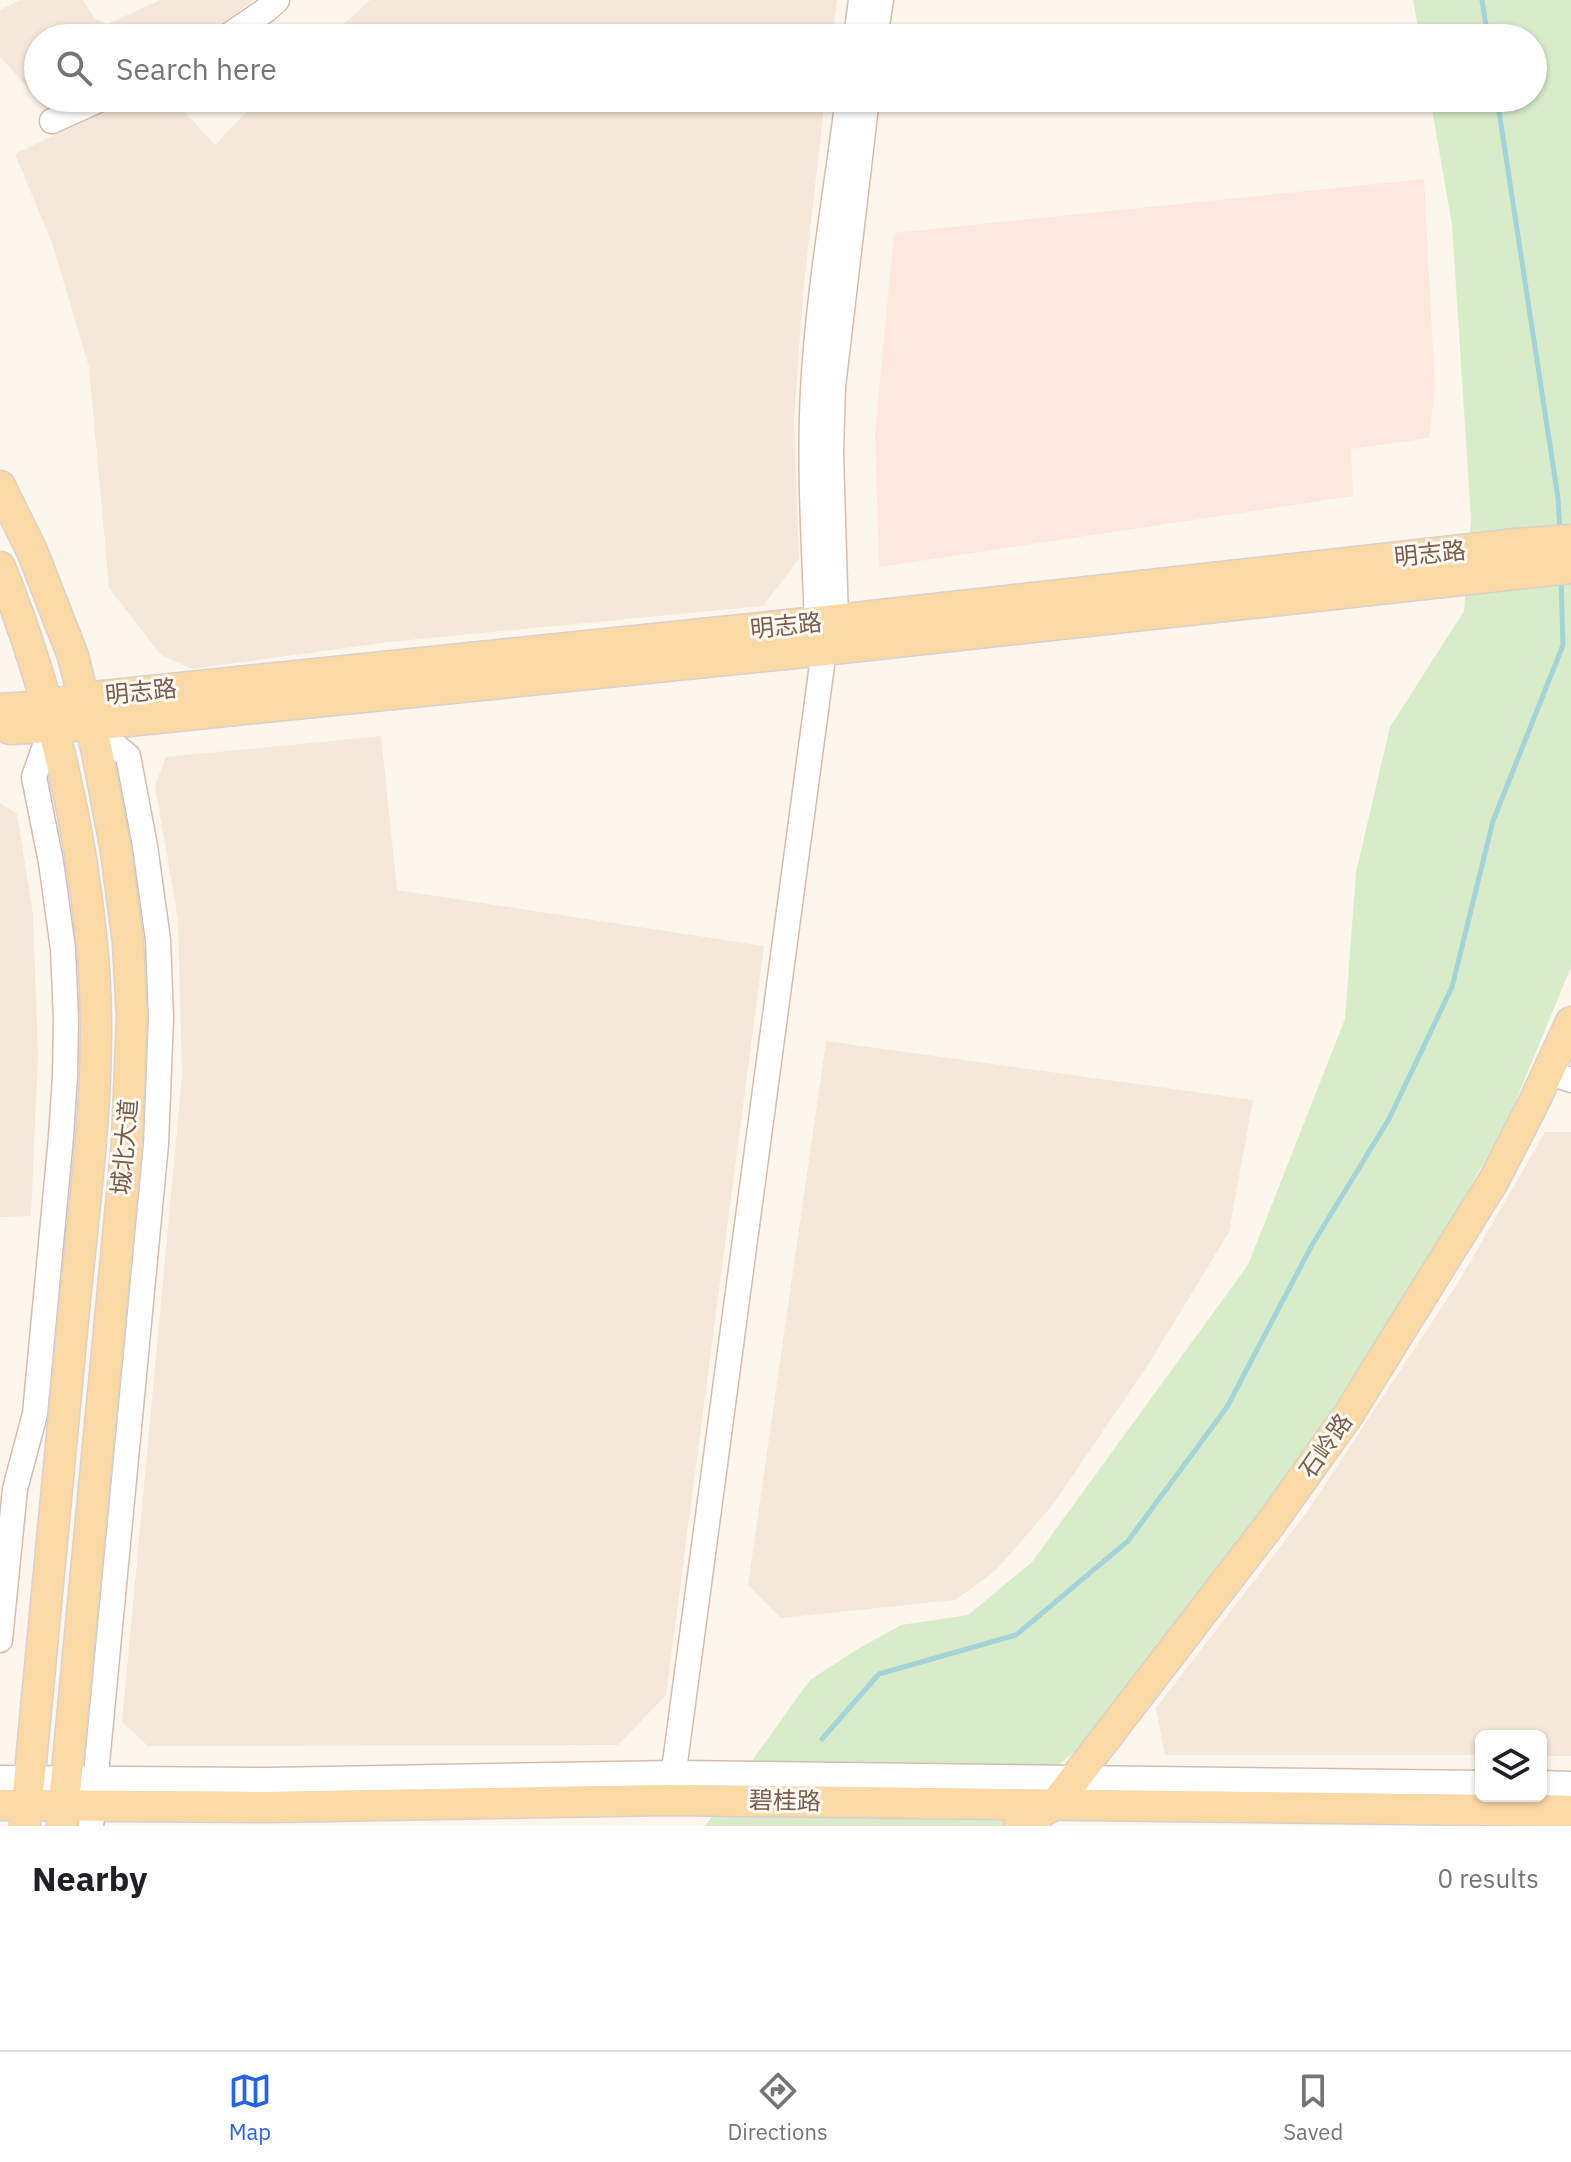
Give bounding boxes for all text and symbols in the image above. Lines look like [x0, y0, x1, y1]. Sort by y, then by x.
search box [24, 24, 1547, 112]
icon: search [52, 46, 96, 90]
text: Search here [116, 49, 277, 88]
street label: 明志路 [1392, 533, 1467, 573]
street label: 明志路 [748, 605, 823, 645]
street label: 明志路 [103, 671, 178, 711]
street label: 城北大道 [104, 1098, 144, 1196]
street label: 石岭路 [1291, 1407, 1359, 1484]
map controls [1475, 1730, 1547, 1802]
button: layers [1475, 1730, 1547, 1802]
street label: 碧桂路 [749, 1783, 821, 1817]
text: Nearby [32, 1856, 147, 1900]
text: 0 results [1437, 1861, 1539, 1895]
tab: Map [228, 2069, 272, 2146]
tab: Directions [728, 2069, 828, 2146]
tab: Saved [1283, 2069, 1343, 2146]

